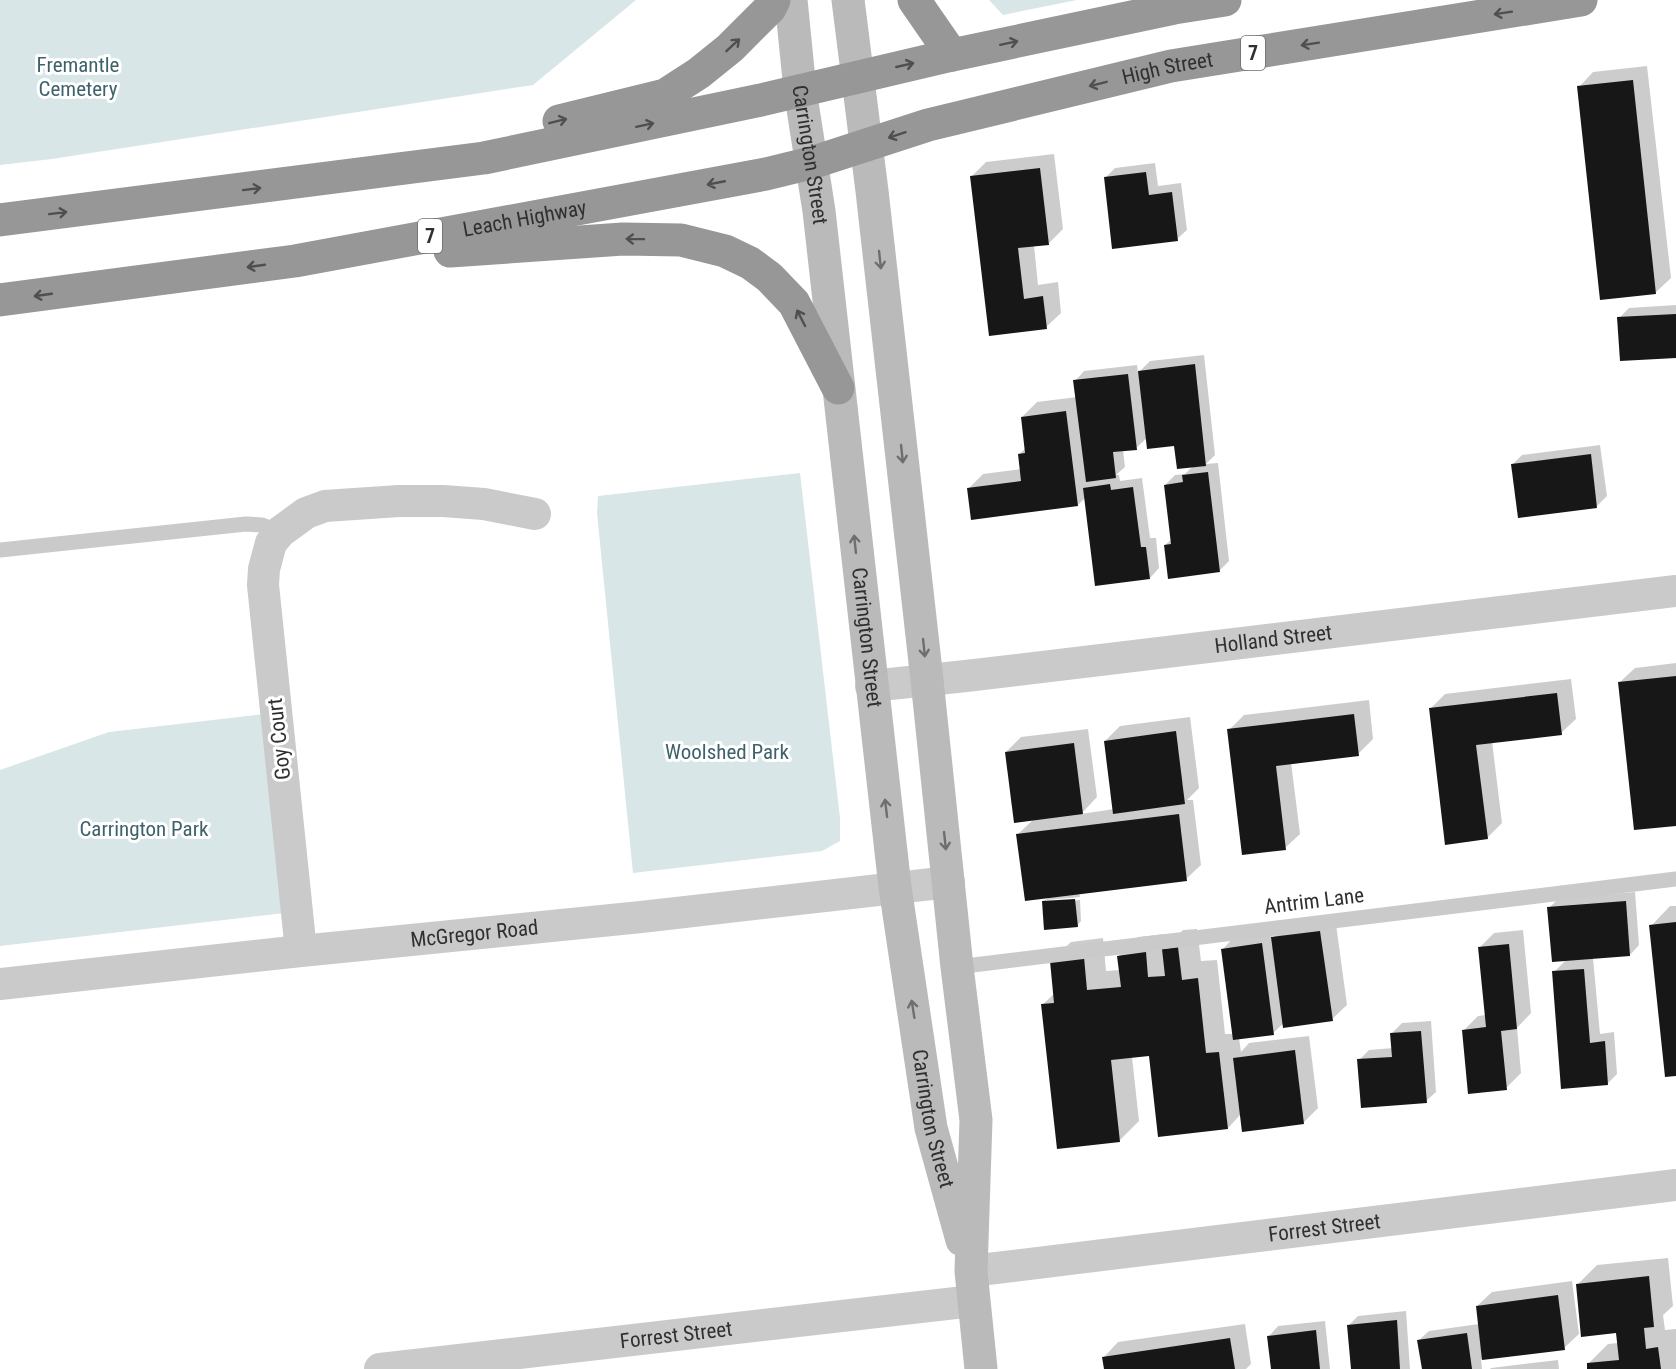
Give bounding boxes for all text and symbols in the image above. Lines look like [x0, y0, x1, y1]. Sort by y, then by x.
one-way arrow [1493, 7, 1513, 18]
road number: 7 [1241, 36, 1265, 70]
one-way arrow [726, 37, 741, 52]
one-way arrow [999, 37, 1019, 48]
one-way arrow [1301, 38, 1321, 49]
street label: High Street [1119, 47, 1215, 89]
park label: Fremantle Cemetery [37, 53, 120, 101]
one-way arrow [895, 59, 914, 71]
one-way arrow [1089, 78, 1108, 90]
street label: Carrington Street [787, 83, 832, 226]
one-way arrow [549, 115, 568, 127]
one-way arrow [635, 119, 655, 130]
one-way arrow [888, 130, 907, 141]
one-way arrow [707, 178, 727, 189]
one-way arrow [241, 183, 261, 194]
street label: Leach Highway [461, 195, 589, 242]
one-way arrow [48, 207, 67, 218]
road number: 7 [418, 219, 442, 253]
one-way arrow [626, 233, 646, 245]
one-way arrow [875, 250, 886, 270]
one-way arrow [246, 261, 266, 272]
one-way arrow [33, 289, 53, 300]
one-way arrow [795, 309, 807, 327]
one-way arrow [897, 443, 908, 463]
one-way arrow [850, 535, 861, 555]
street label: Carrington Street [847, 566, 887, 709]
street label: Holland Street [1213, 620, 1333, 658]
one-way arrow [919, 637, 930, 657]
street label: Goy Court [263, 697, 295, 781]
park label: Woolshed Park [665, 740, 789, 764]
one-way arrow [880, 798, 891, 818]
park label: Carrington Park [79, 817, 209, 841]
one-way arrow [940, 831, 951, 851]
street label: Antrim Lane [1263, 883, 1365, 919]
street label: McGregor Road [409, 915, 539, 952]
one-way arrow [908, 999, 919, 1019]
street label: Carrington Street [907, 1048, 959, 1191]
street label: Forrest Street [1267, 1209, 1382, 1247]
street label: Forrest Street [619, 1317, 733, 1353]

